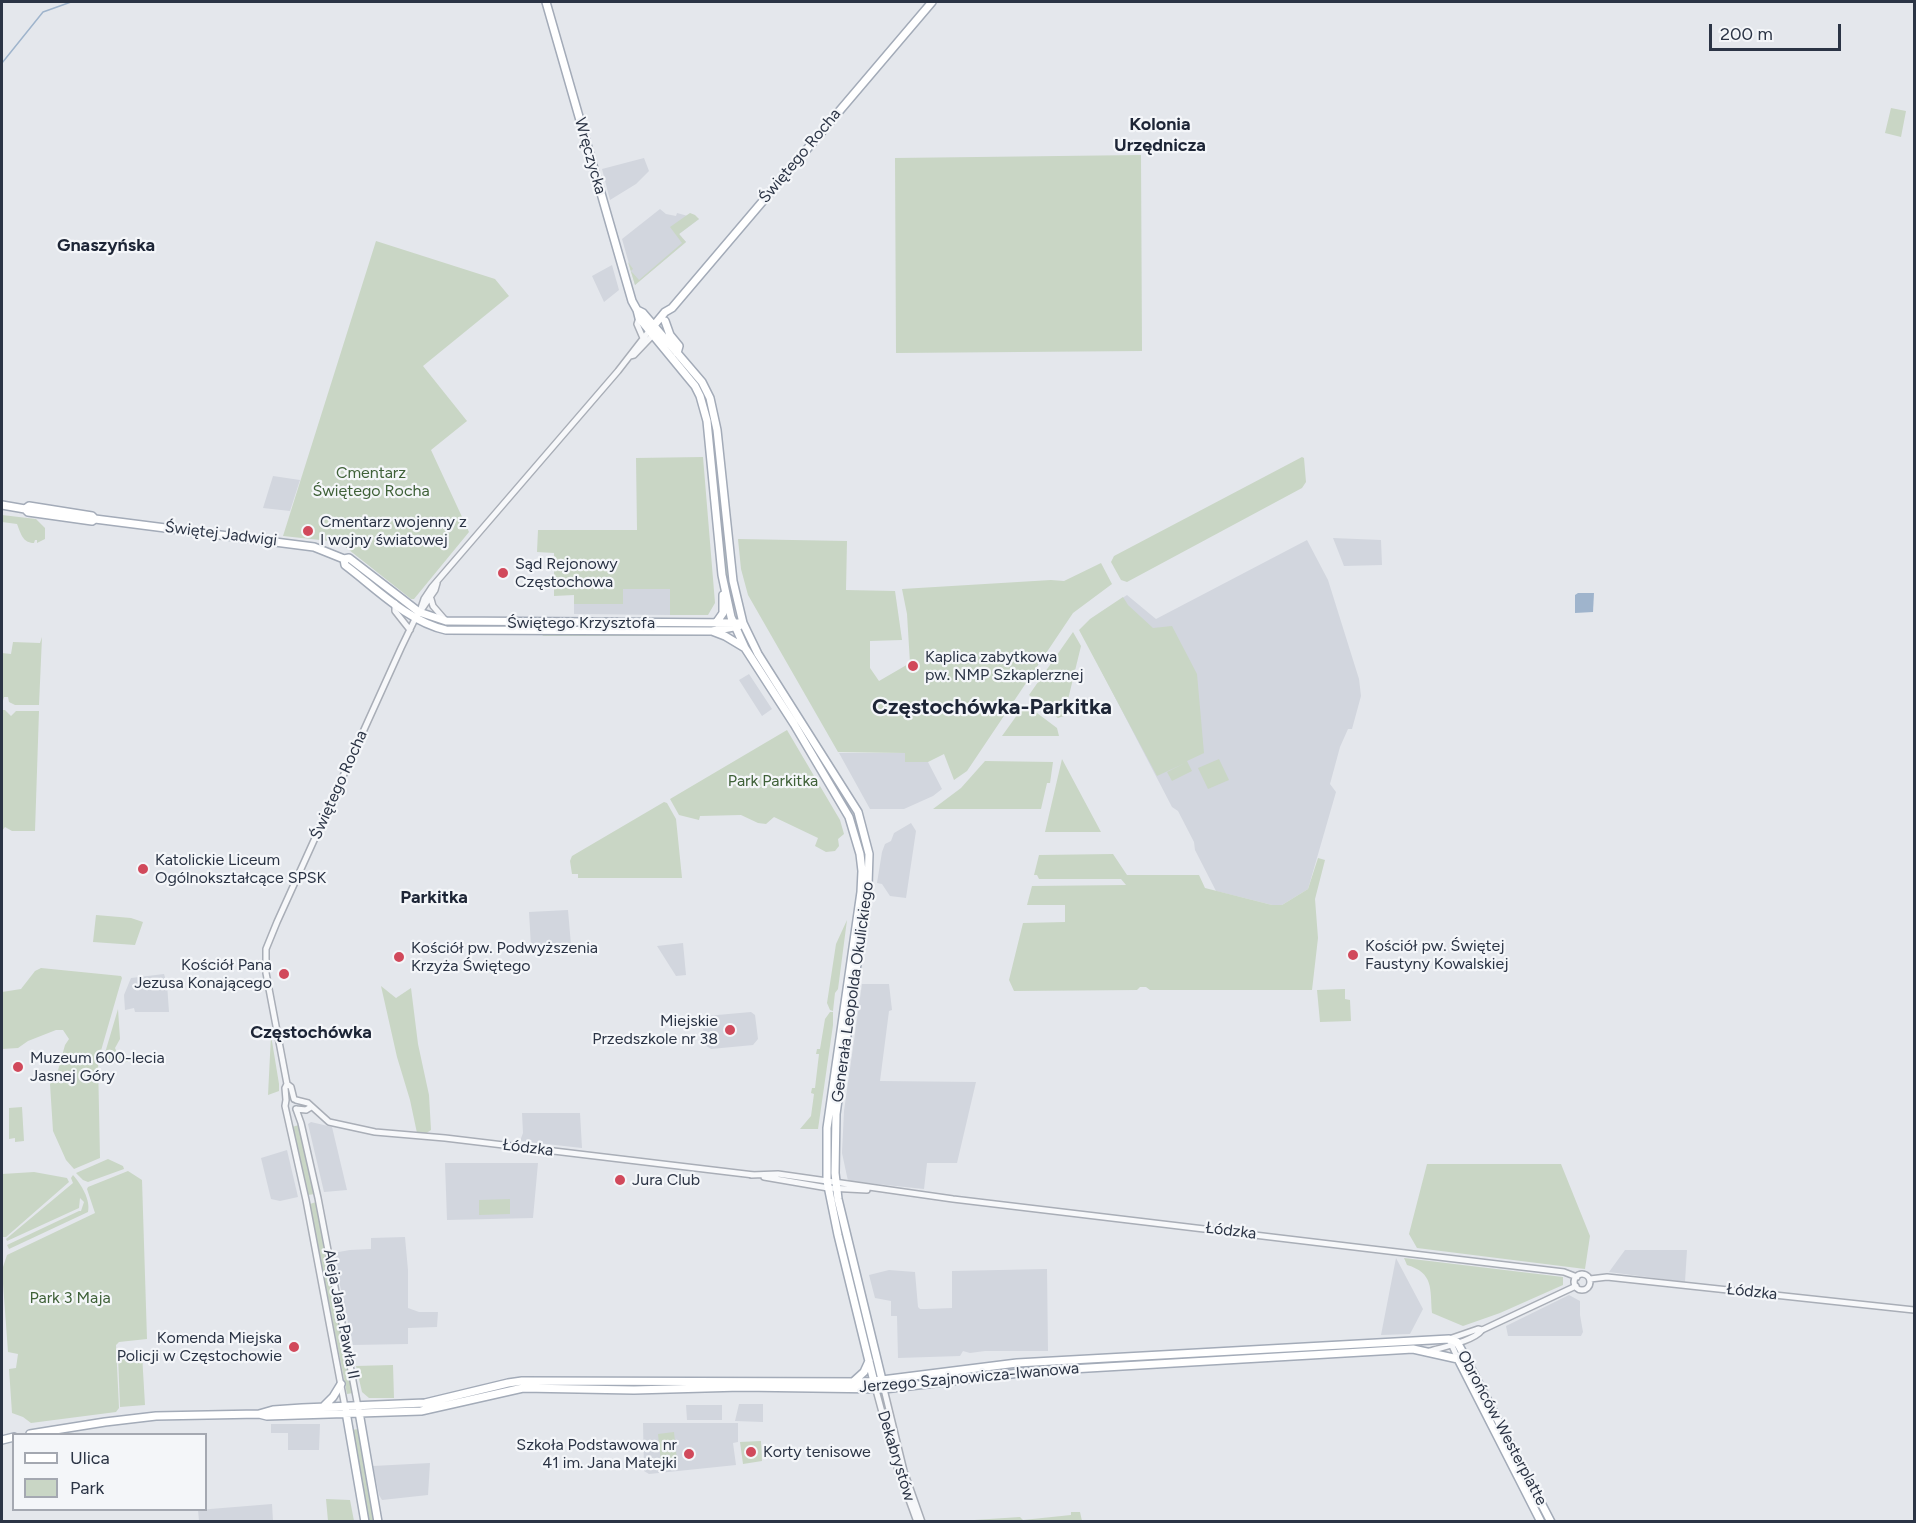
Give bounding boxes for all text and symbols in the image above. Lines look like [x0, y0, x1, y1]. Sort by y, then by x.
scale bar [1712, 12, 1844, 50]
text: 200 m [1720, 23, 1773, 45]
street label: Świętego Rocha [755, 105, 845, 207]
district label: Kolonia Urzędnicza [1114, 114, 1206, 156]
street label: Wręczycka [570, 116, 610, 196]
district label: Gnaszyńska [57, 235, 155, 257]
park label: Cmentarz Świętego Rocha [312, 463, 430, 501]
place label: Cmentarz wojenny z I wojny światowej [320, 512, 467, 550]
street label: Świętej Jadwigi [164, 518, 278, 550]
marker: Cmentarz wojenny z I wojny światowej [301, 524, 315, 538]
place label: Sąd Rejonowy Częstochowa [515, 554, 618, 592]
marker: Sąd Rejonowy Częstochowa [496, 566, 510, 580]
street label: Świętego Krzysztofa [507, 613, 655, 633]
place label: Kaplica zabytkowa pw. NMP Szkaplerznej [925, 647, 1084, 685]
marker: Kaplica zabytkowa pw. NMP Szkaplerznej [906, 659, 920, 673]
district label: Częstochówka-Parkitka [872, 695, 1112, 721]
street label: Świętego Rocha [306, 728, 372, 842]
park label: Park Parkitka [728, 771, 818, 791]
place label: Katolickie Liceum Ogólnokształcące SPSK [155, 850, 326, 888]
marker: Katolickie Liceum Ogólnokształcące SPSK [136, 862, 150, 876]
street label: Generała Leopolda Okulickiego [828, 880, 878, 1104]
district label: Parkitka [400, 887, 468, 909]
place label: Kościół pw. Świętej Faustyny Kowalskiej [1365, 936, 1508, 974]
place label: Kościół pw. Podwyższenia Krzyża Świętego [411, 938, 598, 976]
marker: Kościół pw. Świętej Faustyny Kowalskiej [1346, 948, 1360, 962]
marker: Kościół pw. Podwyższenia Krzyża Świętego [392, 950, 406, 964]
place label: Kościół Pana Jezusa Konającego [134, 955, 272, 993]
marker: Kościół Pana Jezusa Konającego [277, 967, 291, 981]
place label: Miejskie Przedszkole nr 38 [592, 1011, 718, 1049]
district label: Częstochówka [250, 1022, 372, 1044]
marker: Miejskie Przedszkole nr 38 [723, 1023, 737, 1037]
place label: Muzeum 600-lecia Jasnej Góry [30, 1048, 165, 1086]
marker: Muzeum 600-lecia Jasnej Góry [11, 1060, 25, 1074]
street label: Łódzka [502, 1135, 554, 1161]
place label: Jura Club [632, 1170, 700, 1190]
marker: Jura Club [613, 1173, 627, 1187]
street label: Łódzka [1205, 1218, 1257, 1244]
street label: Aleja Jana Pawła II [319, 1247, 363, 1381]
street label: Łódzka [1726, 1280, 1778, 1304]
park label: Park 3 Maja [29, 1288, 111, 1308]
place label: Komenda Miejska Policji w Częstochowie [117, 1328, 282, 1366]
marker: Komenda Miejska Policji w Częstochowie [287, 1340, 301, 1354]
street label: Obrońców Westerplatte [1453, 1347, 1551, 1509]
street label: Jerzego Szajnowicza-Iwanowa [858, 1359, 1080, 1397]
street label: Dekabrystów [873, 1408, 919, 1504]
legend [12, 1433, 207, 1511]
place label: Szkoła Podstawowa nr 41 im. Jana Matejki [516, 1435, 677, 1473]
place label: Korty tenisowe [763, 1442, 871, 1462]
marker: Korty tenisowe [744, 1445, 758, 1459]
text: Ulica [70, 1447, 110, 1469]
marker: Szkoła Podstawowa nr 41 im. Jana Matejki [682, 1447, 696, 1461]
text: Park [70, 1477, 104, 1499]

